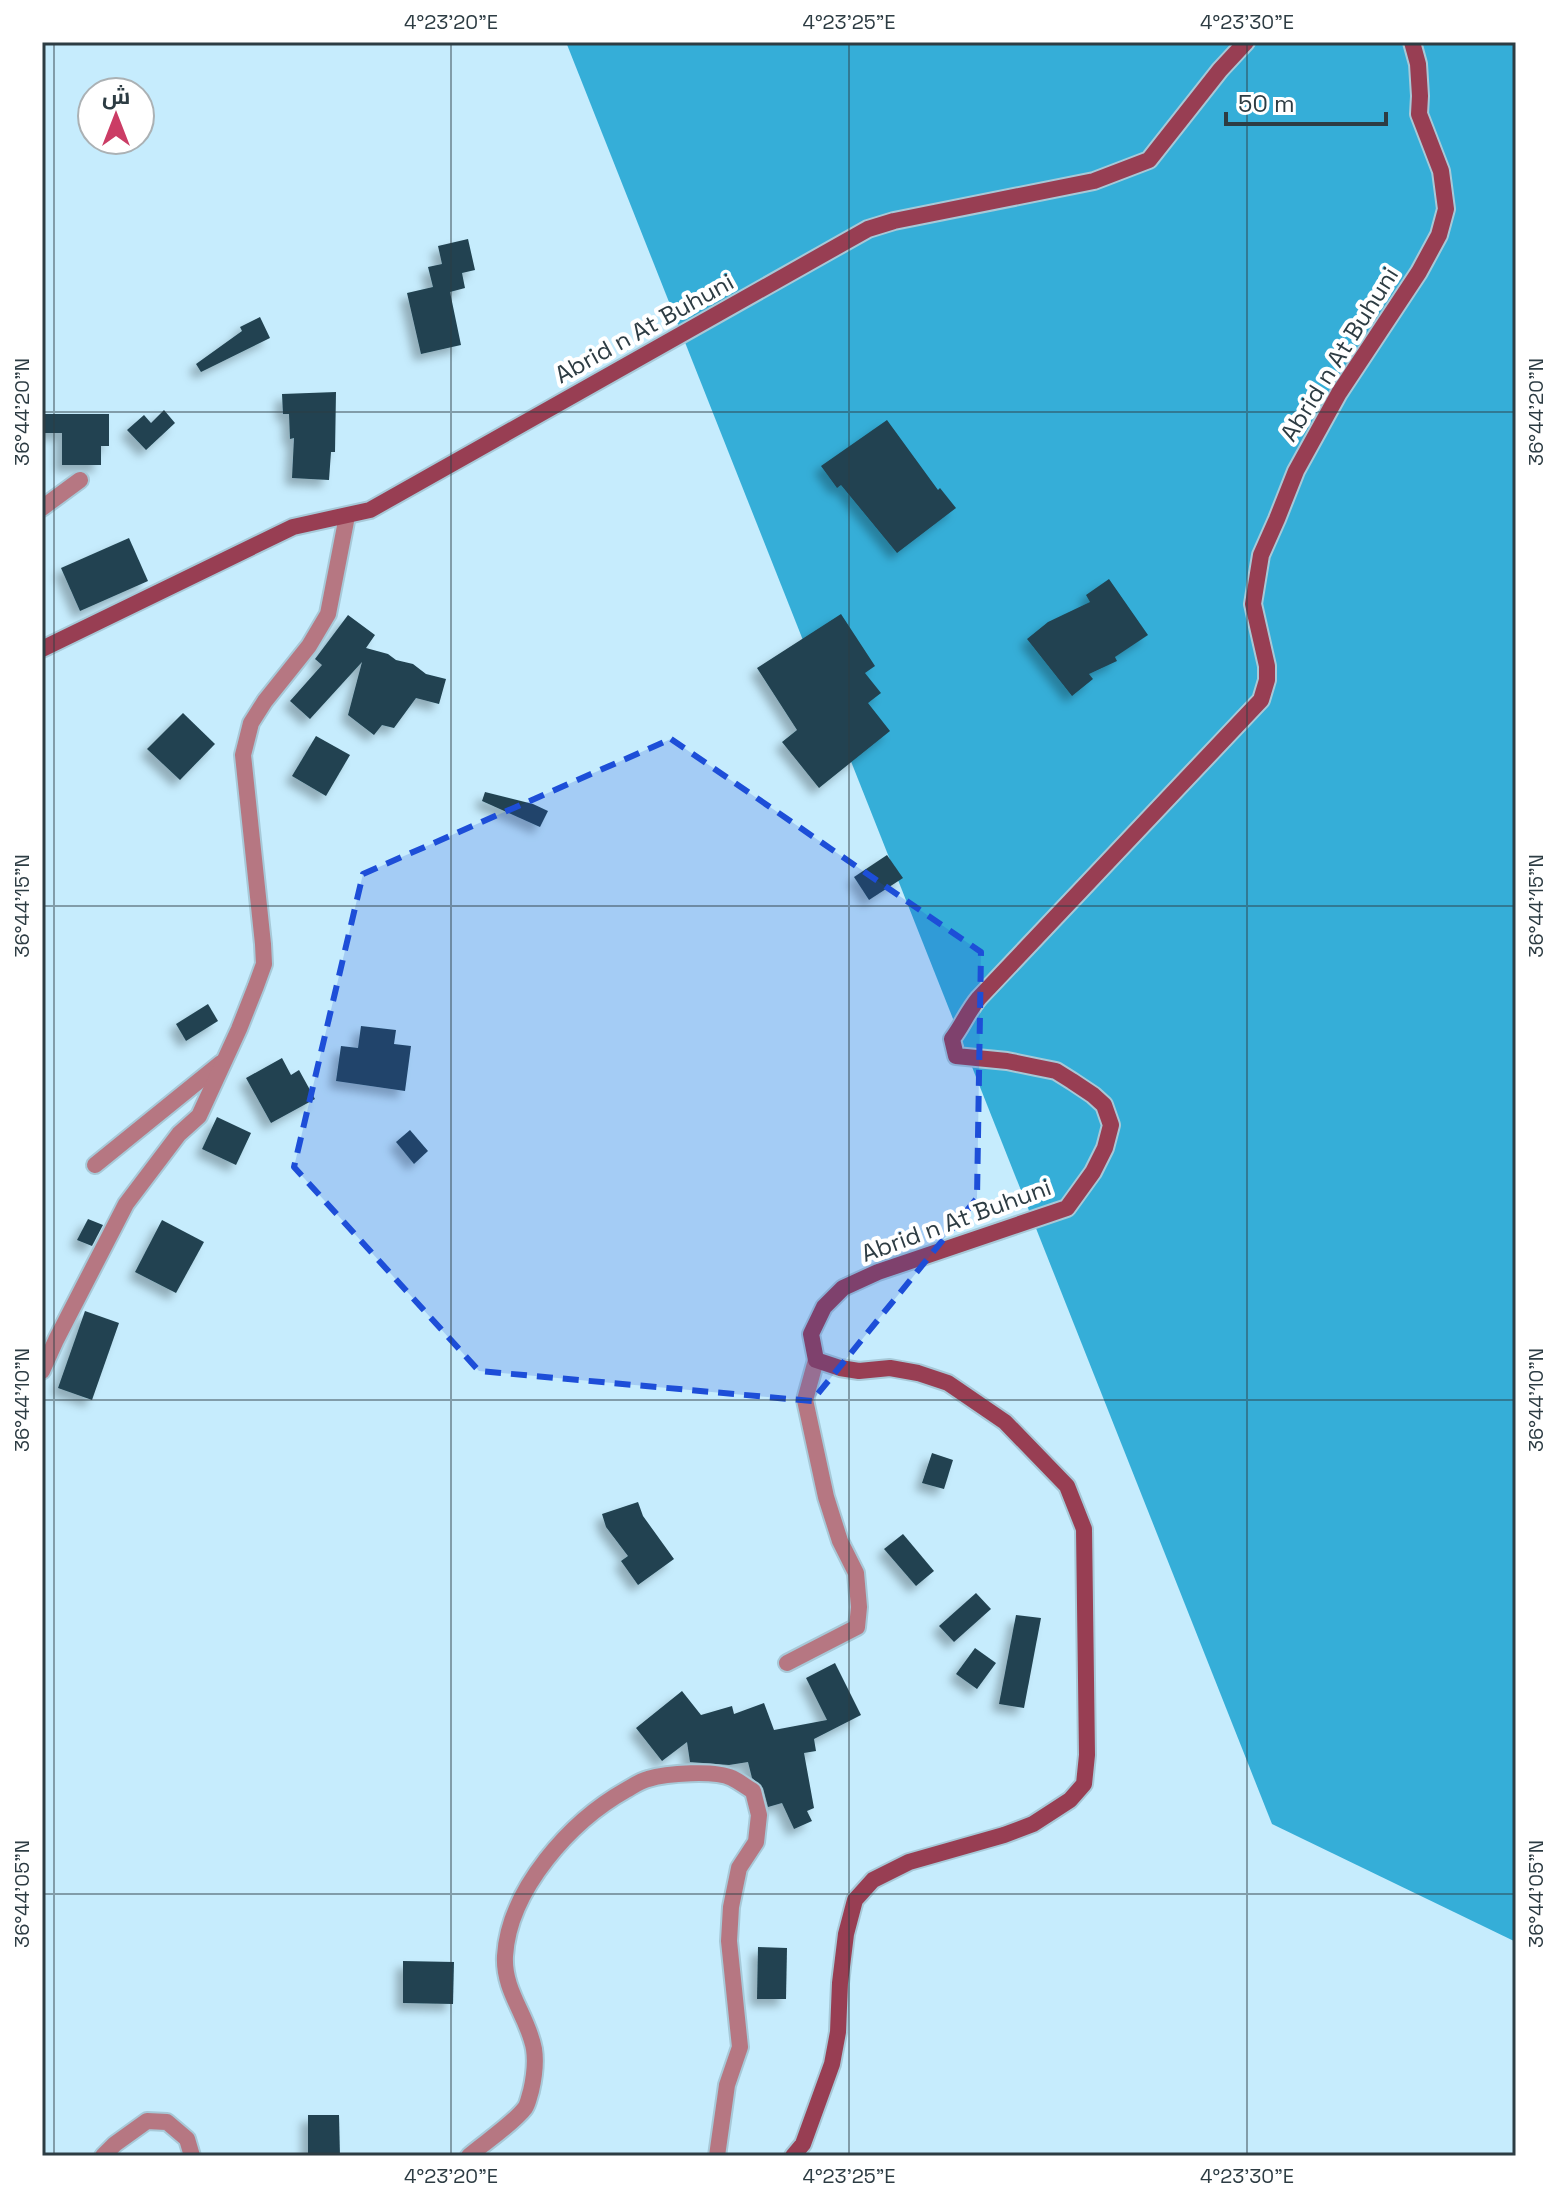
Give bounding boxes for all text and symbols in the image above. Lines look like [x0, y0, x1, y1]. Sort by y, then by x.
text: 4°23'20"E [404, 9, 498, 35]
text: 4°23'25"E [802, 9, 896, 35]
text: 4°23'30"E [1200, 9, 1294, 35]
north arrow [76, 76, 156, 156]
scale bar [1226, 76, 1386, 126]
text: ش [102, 82, 130, 110]
text: 50 m [1238, 88, 1295, 119]
street label: Abrid n At Buhuni [1273, 261, 1405, 447]
street label: Abrid n At Buhuni [549, 266, 739, 390]
text: 36°44'20"N [9, 358, 35, 466]
text: 36°44'20"N [1523, 358, 1549, 466]
text: 36°44'15"N [9, 854, 35, 958]
text: 36°44'15"N [1523, 854, 1549, 958]
street label: Abrid n At Buhuni [857, 1171, 1055, 1269]
text: 36°44'10"N [9, 1348, 35, 1452]
text: 36°44'10"N [1523, 1348, 1549, 1452]
text: 36°44'05"N [9, 1840, 35, 1948]
text: 36°44'05"N [1523, 1840, 1549, 1948]
text: 4°23'20"E [404, 2163, 498, 2189]
text: 4°23'25"E [802, 2163, 896, 2189]
text: 4°23'30"E [1200, 2163, 1294, 2189]

